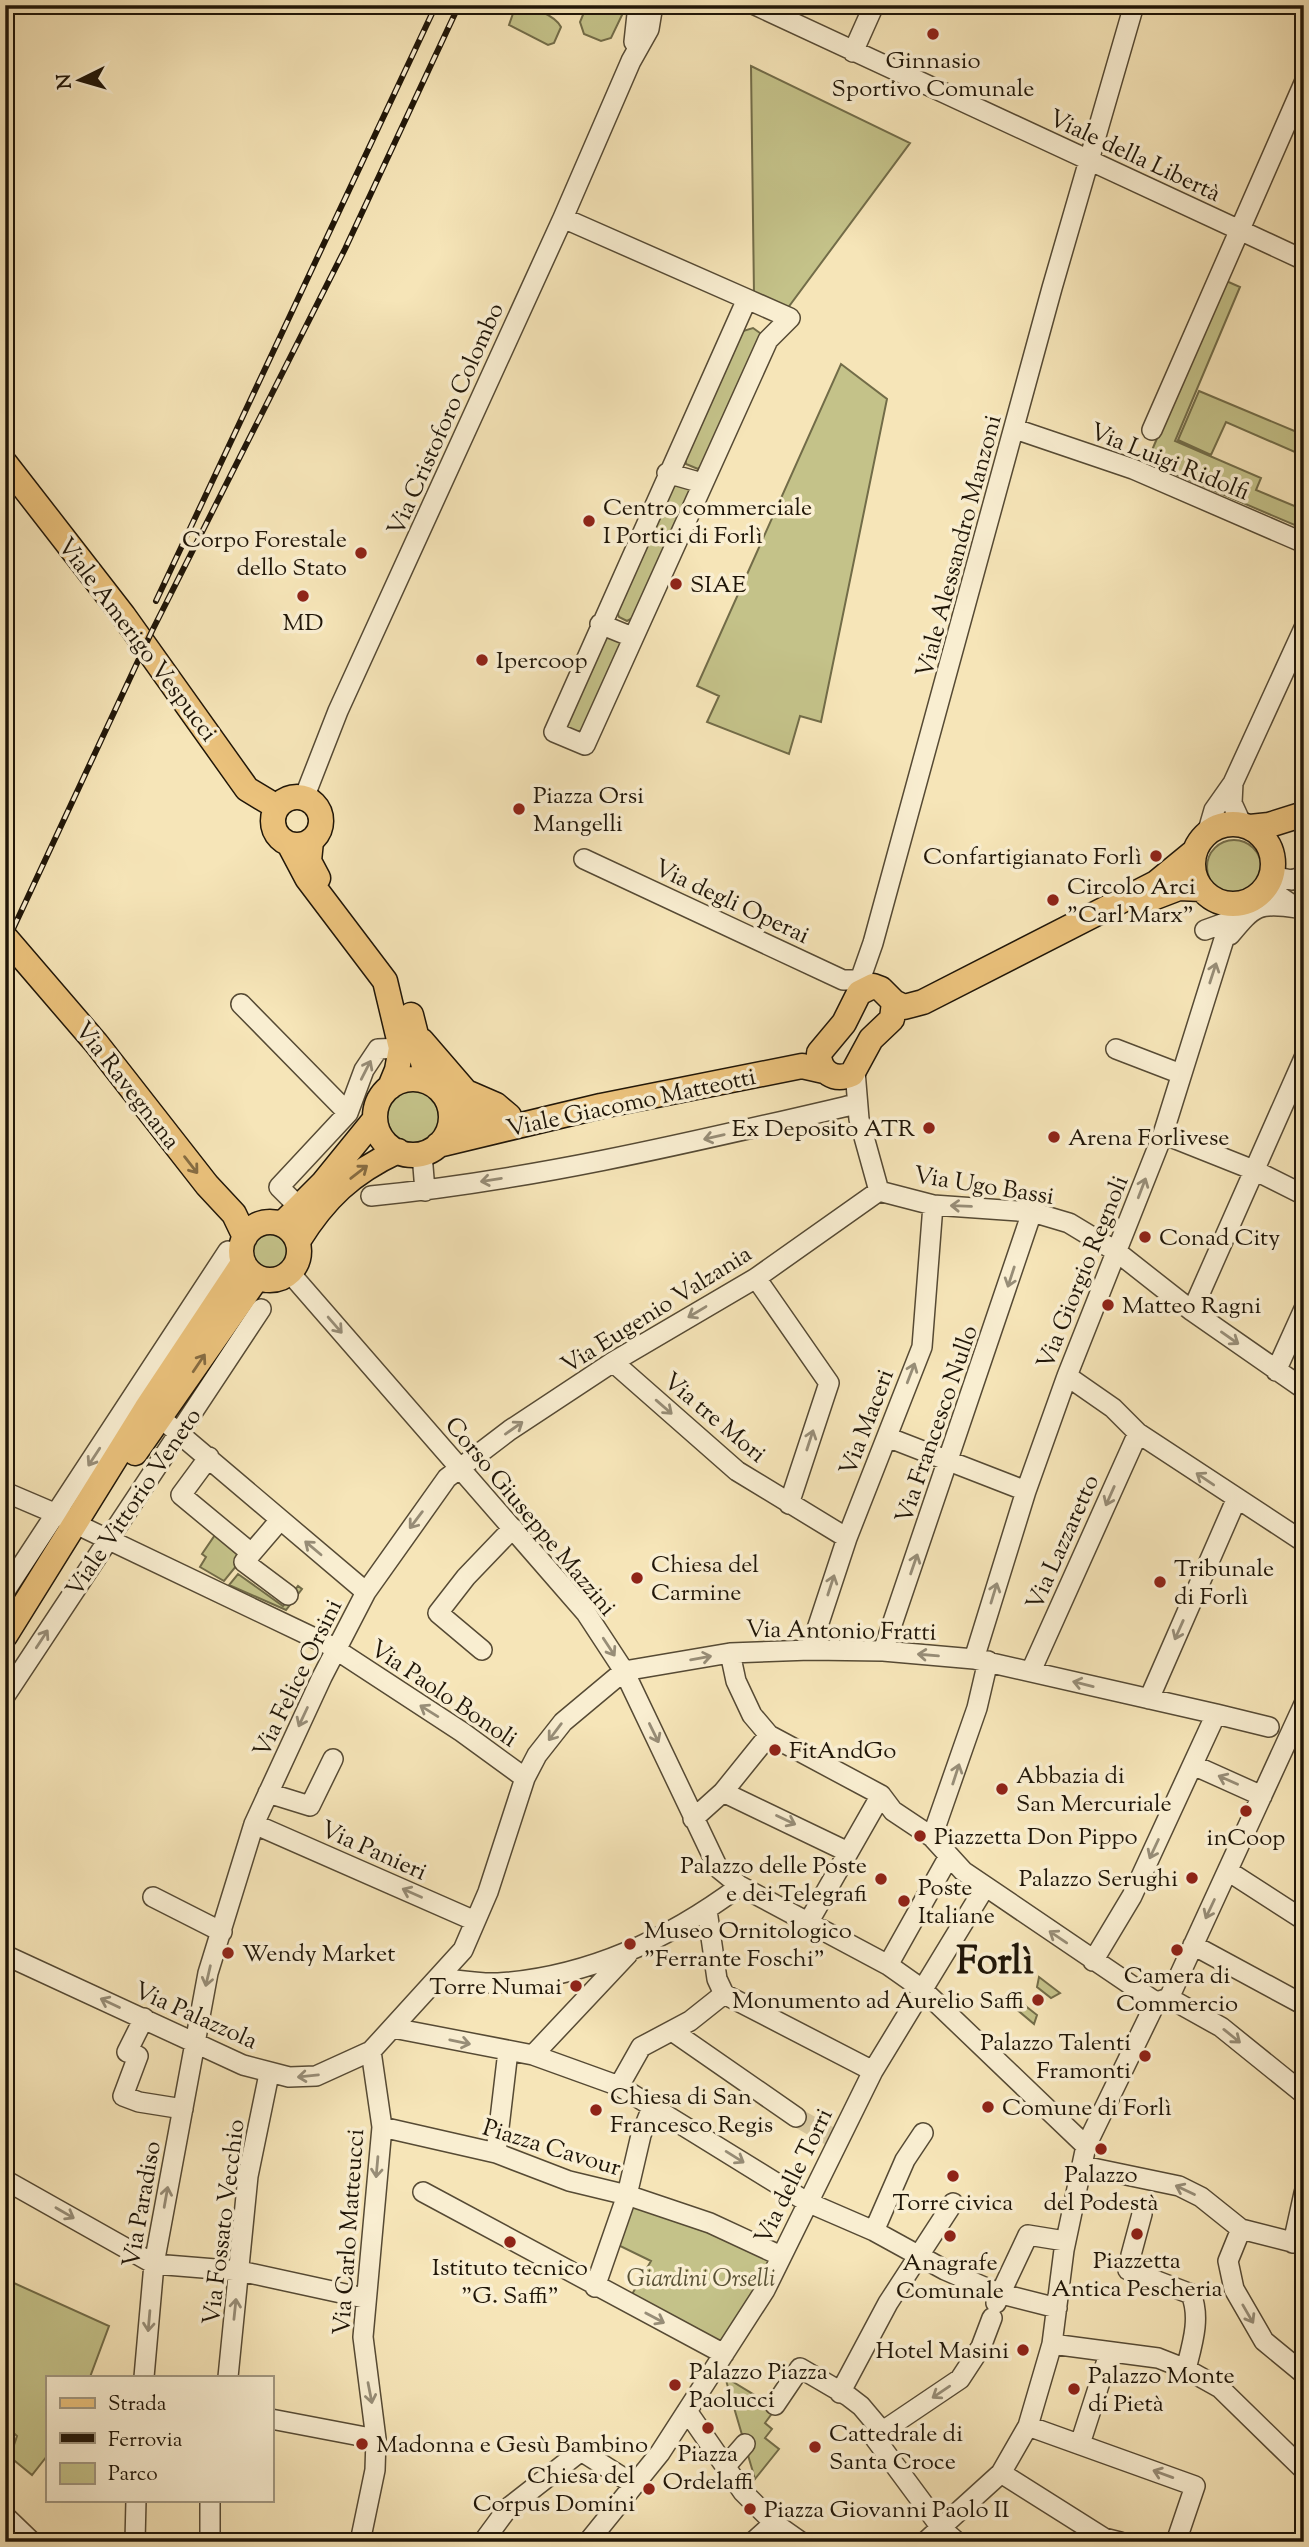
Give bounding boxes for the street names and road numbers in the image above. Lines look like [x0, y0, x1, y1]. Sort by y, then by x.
street label: Viale della Libertà [1043, 102, 1226, 212]
street label: Via Cristoforo Colombo [380, 298, 514, 542]
street label: Viale Alessandro Manzoni [908, 411, 1011, 682]
street label: Via Luigi Ridolfi [1084, 415, 1254, 510]
street label: Viale Amerigo Vespucci [48, 531, 225, 749]
street label: Via degli Operai [648, 852, 814, 954]
street label: Via Ravegnana [66, 1015, 187, 1157]
street label: Viale Giacomo Matteotti [504, 1061, 759, 1147]
street label: Via Ugo Bassi [911, 1159, 1057, 1215]
street label: Via Giorgio Regnoli [1030, 1171, 1138, 1375]
street label: Via Eugenio Valzania [555, 1238, 759, 1383]
street label: Via Francesco Nullo [888, 1321, 988, 1528]
street label: Via Maceri [832, 1364, 904, 1481]
street label: Via tre Mori [655, 1365, 773, 1472]
street label: Viale Vittorio Veneto [59, 1402, 211, 1604]
street label: Corso Giuseppe Mazzini [436, 1410, 623, 1624]
street label: Via Lazzaretto [1019, 1470, 1109, 1616]
street label: Via Felice Orsini [246, 1594, 352, 1764]
street label: Via Antonio Fratti [745, 1613, 937, 1651]
street label: Via Paolo Bonoli [362, 1633, 524, 1757]
street label: Via Panieri [315, 1813, 432, 1890]
street label: Via Palazzola [128, 1974, 262, 2059]
street label: Via delle Torri [747, 2103, 842, 2251]
street label: Piazza Cavour [478, 2112, 625, 2186]
street label: Via Fossato Vecchio [196, 2118, 254, 2327]
street label: Via Carlo Matteucci [326, 2127, 374, 2337]
street label: Via Paradiso [115, 2139, 171, 2270]

